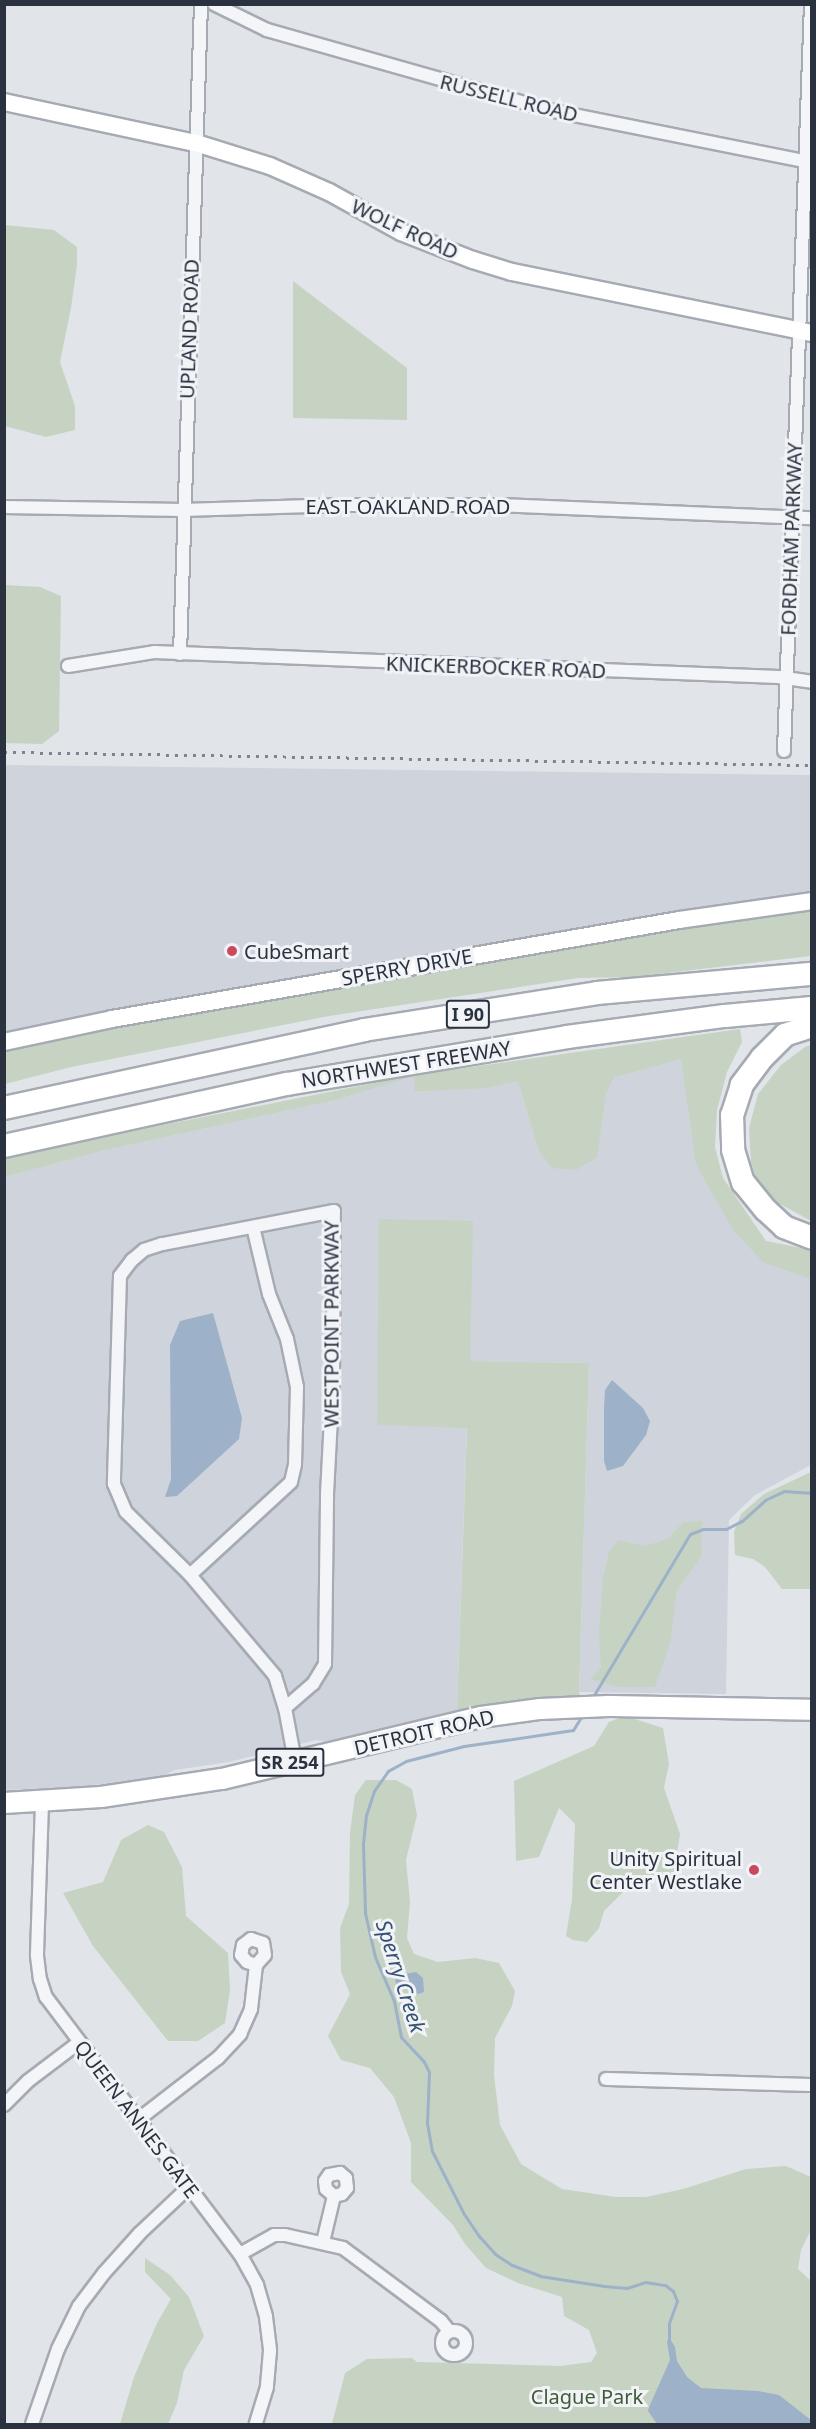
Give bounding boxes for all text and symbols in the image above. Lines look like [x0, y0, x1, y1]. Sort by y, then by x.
street label: RUSSELL ROAD [438, 69, 580, 127]
street label: WOLF ROAD [348, 194, 462, 264]
street label: UPLAND ROAD [175, 259, 203, 399]
street label: FORDHAM PARKWAY [776, 442, 806, 636]
street label: EAST OAKLAND ROAD [306, 494, 510, 518]
street label: KNICKERBOCKER ROAD [385, 651, 607, 683]
place label: CubeSmart [244, 939, 349, 963]
marker: CubeSmart [225, 944, 239, 958]
street label: SPERRY DRIVE [340, 944, 474, 990]
road number: I 90 [446, 999, 490, 1029]
street label: NORTHWEST FREEWAY [299, 1036, 513, 1092]
street label: WESTPOINT PARKWAY [319, 1220, 343, 1428]
street label: DETROIT ROAD [352, 1704, 496, 1760]
road number: SR 254 [254, 1747, 326, 1777]
place label: Unity Spiritual Center Westlake [589, 1846, 742, 1893]
marker: Unity Spiritual Center Westlake [747, 1863, 761, 1877]
water label: Sperry Creek [371, 1917, 431, 2035]
street label: QUEEN ANNES GATE [70, 2035, 204, 2203]
park label: Clague Park [531, 2384, 643, 2408]

